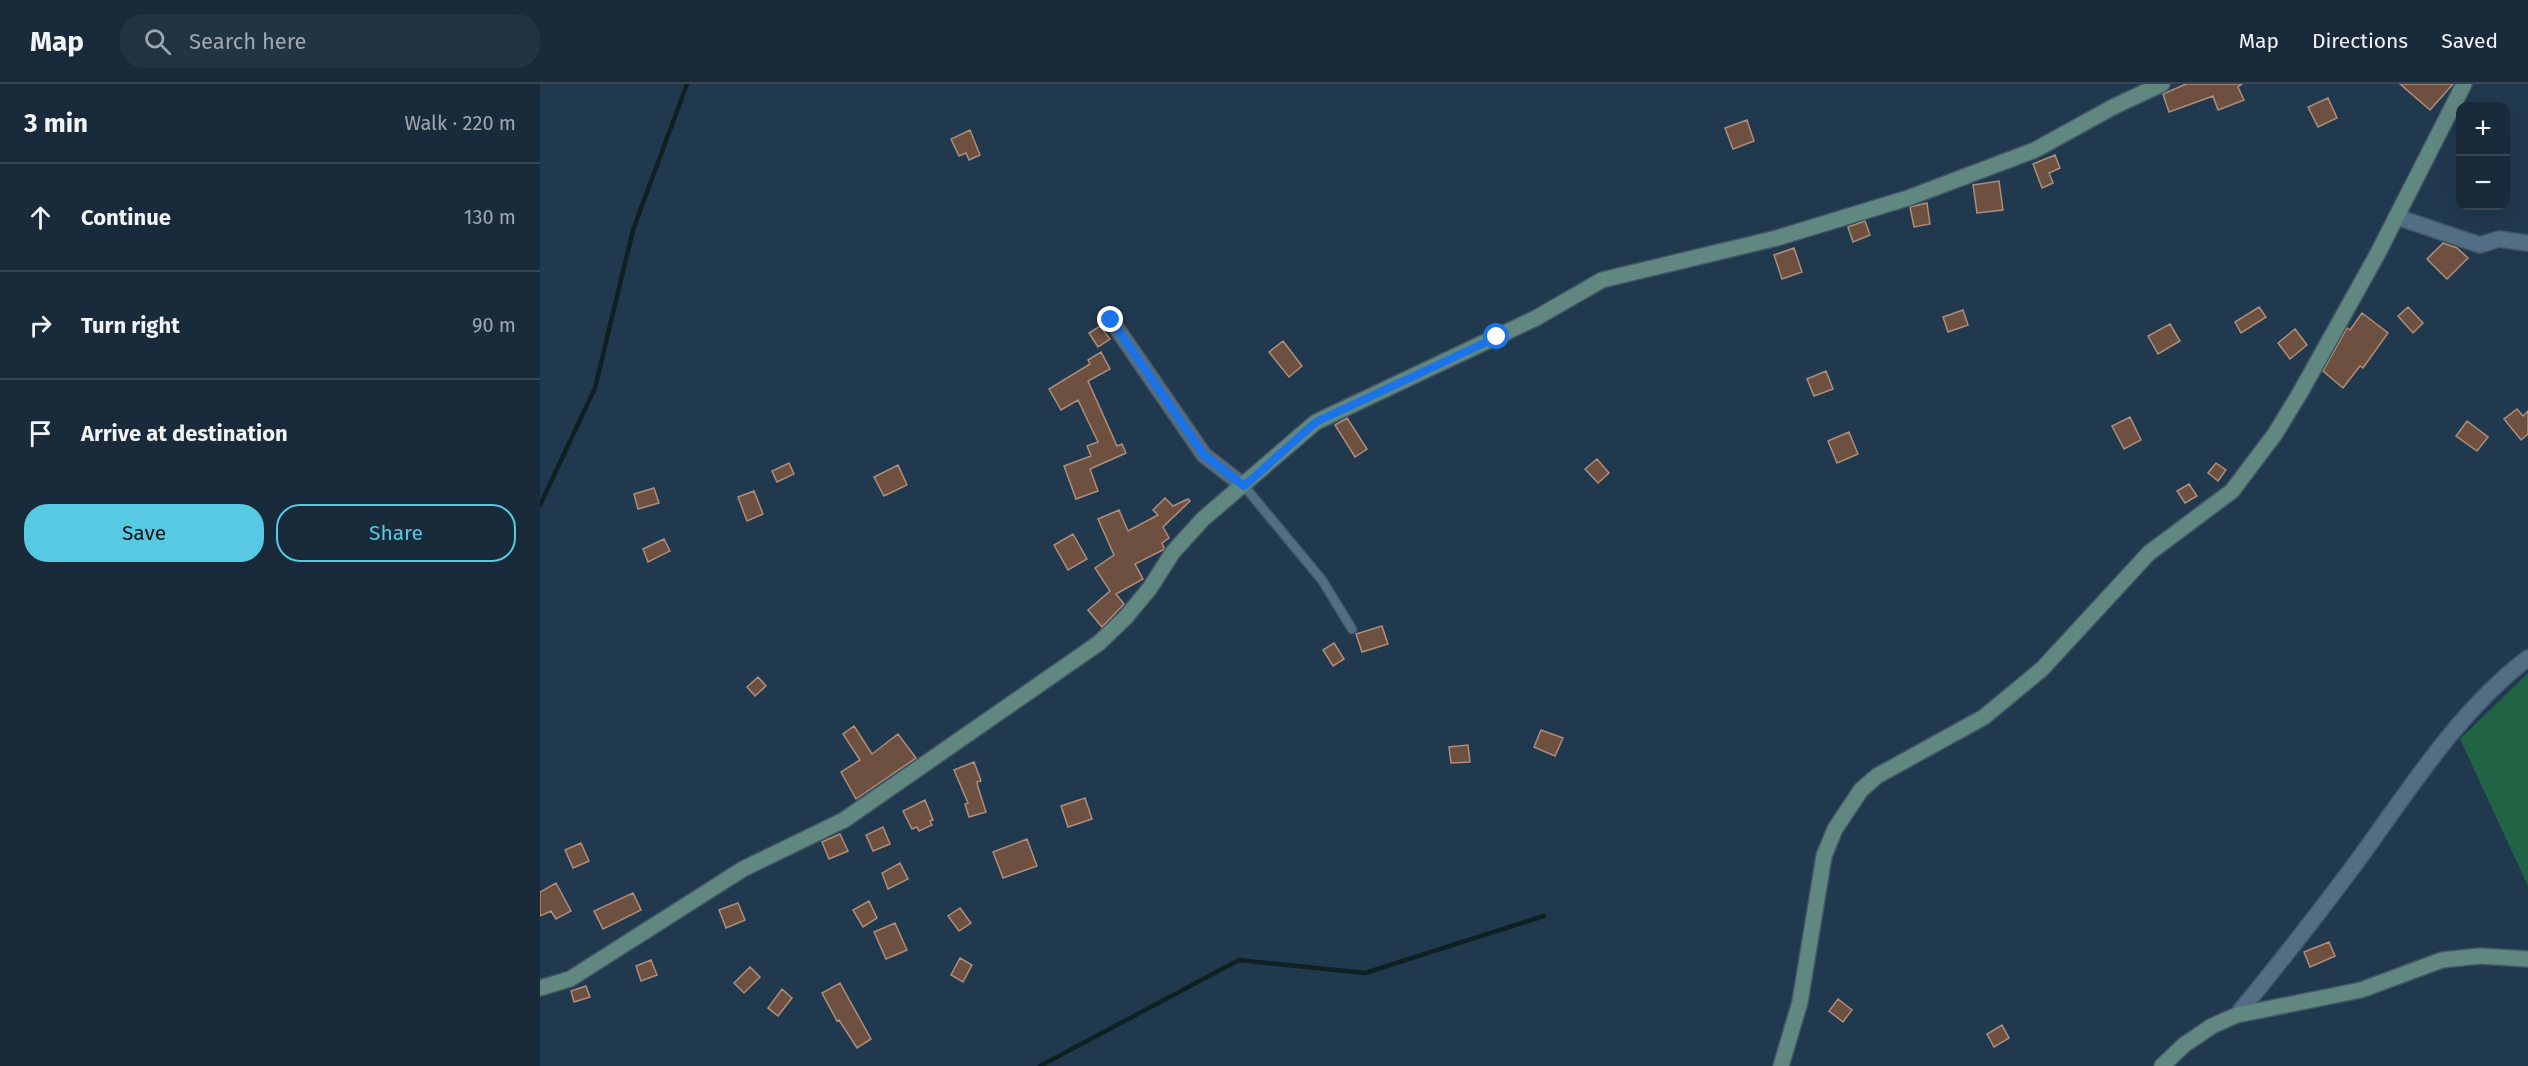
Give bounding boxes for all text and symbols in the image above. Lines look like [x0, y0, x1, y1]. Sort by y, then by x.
search box [120, 14, 540, 68]
text: Map [30, 25, 84, 58]
icon: search [141, 25, 174, 58]
text: Search here [189, 28, 307, 55]
text: Map [2239, 28, 2279, 54]
text: Directions [2312, 28, 2408, 54]
text: Saved [2441, 28, 2498, 54]
map controls [2456, 102, 2510, 210]
button: + [2456, 102, 2510, 156]
text: 3 min [24, 108, 88, 139]
text: Walk · 220 m [405, 111, 516, 135]
button: − [2456, 156, 2510, 210]
icon: ahead [24, 201, 57, 234]
text: Continue [81, 204, 171, 231]
text: 130 m [464, 205, 516, 229]
route end [1097, 306, 1123, 332]
icon: right [24, 309, 57, 342]
text: Turn right [81, 312, 180, 339]
text: 90 m [472, 313, 516, 337]
route start [1483, 323, 1509, 349]
icon: arrive [24, 417, 57, 450]
text: Arrive at destination [81, 420, 288, 447]
button: Save [24, 504, 264, 562]
button: Share [276, 504, 516, 562]

